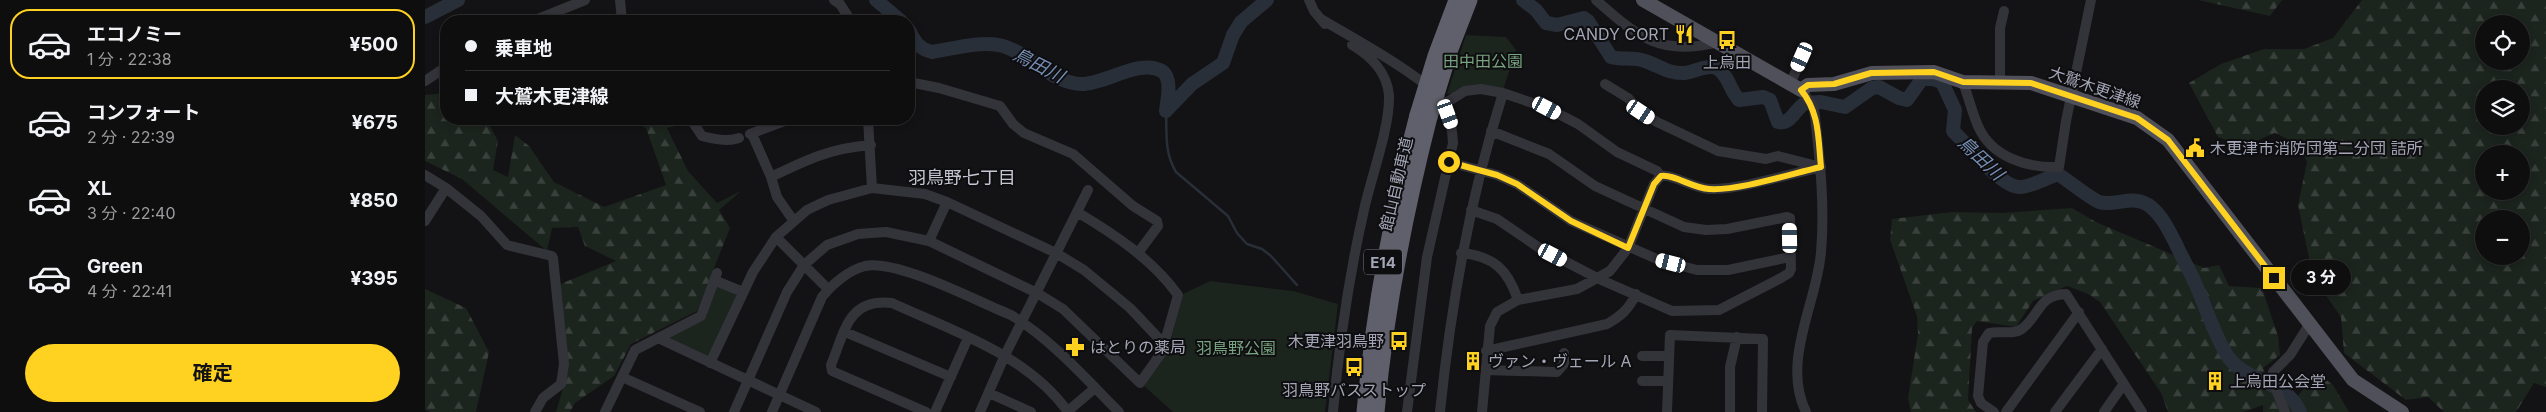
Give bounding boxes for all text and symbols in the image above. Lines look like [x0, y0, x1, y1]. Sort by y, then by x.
map controls [2475, 15, 2530, 265]
button: locate [2475, 15, 2530, 70]
icon: car [27, 22, 72, 67]
text: エコノミー [87, 23, 182, 46]
restaurant icon: CANDY CORT [1673, 23, 1695, 45]
place label: CANDY CORT [1564, 24, 1669, 44]
bus stop icon: 上烏田 [1716, 29, 1738, 51]
text: ¥500 [349, 33, 398, 56]
text: 乗車地 [495, 37, 552, 60]
car [1789, 40, 1814, 74]
water label: 鳥田川 [1010, 43, 1070, 88]
text: 1 分 · 22:38 [87, 49, 172, 69]
park label: 田中田公園 [1443, 51, 1523, 71]
place label: 上烏田 [1703, 52, 1751, 72]
street label: 大鷲木更津線 [2046, 62, 2144, 112]
button: layers [2475, 80, 2530, 135]
text: 大鷲木更津線 [495, 85, 609, 108]
car [1530, 94, 1563, 122]
car [1435, 97, 1460, 131]
car [1624, 97, 1657, 127]
icon: car [27, 100, 72, 145]
text: コンフォート [87, 101, 200, 124]
text: ¥675 [352, 111, 398, 134]
text: 2 分 · 22:39 [87, 127, 175, 147]
water label: 鳥田川 [1954, 132, 2009, 185]
street label: 館山自動車道 [1375, 135, 1417, 233]
public building icon: 木更津市消防団第二分団 詰所 [2184, 137, 2206, 159]
place label: 木更津市消防団第二分団 詰所 [2210, 138, 2423, 158]
button: + [2475, 145, 2530, 200]
route start [1438, 151, 1460, 173]
district label: 羽鳥野七丁目 [908, 167, 1016, 188]
text: XL [87, 177, 112, 200]
icon: car [27, 178, 72, 223]
text: ¥850 [350, 189, 398, 212]
text: 3 分 · 22:40 [87, 203, 176, 223]
button: − [2475, 210, 2530, 265]
car [1782, 223, 1797, 253]
car [1536, 241, 1569, 269]
road number: E14 [1364, 250, 1402, 274]
car [1654, 252, 1687, 274]
text: Green [87, 255, 143, 278]
icon: car [27, 256, 72, 301]
callout: 3 分 [2291, 260, 2351, 296]
text: ¥395 [350, 267, 398, 290]
route end [2263, 267, 2285, 289]
text: 3 分 [2306, 267, 2336, 287]
text: 4 分 · 22:41 [87, 281, 172, 301]
bus stop icon: 木更津羽鳥野 [1388, 330, 1410, 352]
place label: 木更津羽鳥野 [1288, 331, 1384, 351]
pharmacy icon: はとりの薬局 [1064, 336, 1086, 358]
place label: はとりの薬局 [1090, 337, 1186, 357]
park label: 羽鳥野公園 [1196, 338, 1276, 358]
button: 確定 [25, 344, 400, 402]
building icon: ヴァン・ヴェール A [1462, 350, 1484, 372]
place label: ヴァン・ヴェール A [1488, 351, 1632, 371]
bus stop icon: 羽鳥野バスストップ [1343, 356, 1365, 378]
building icon: 上烏田公会堂 [2204, 370, 2226, 392]
place label: 上烏田公会堂 [2230, 371, 2326, 391]
place label: 羽鳥野バスストップ [1282, 380, 1426, 400]

